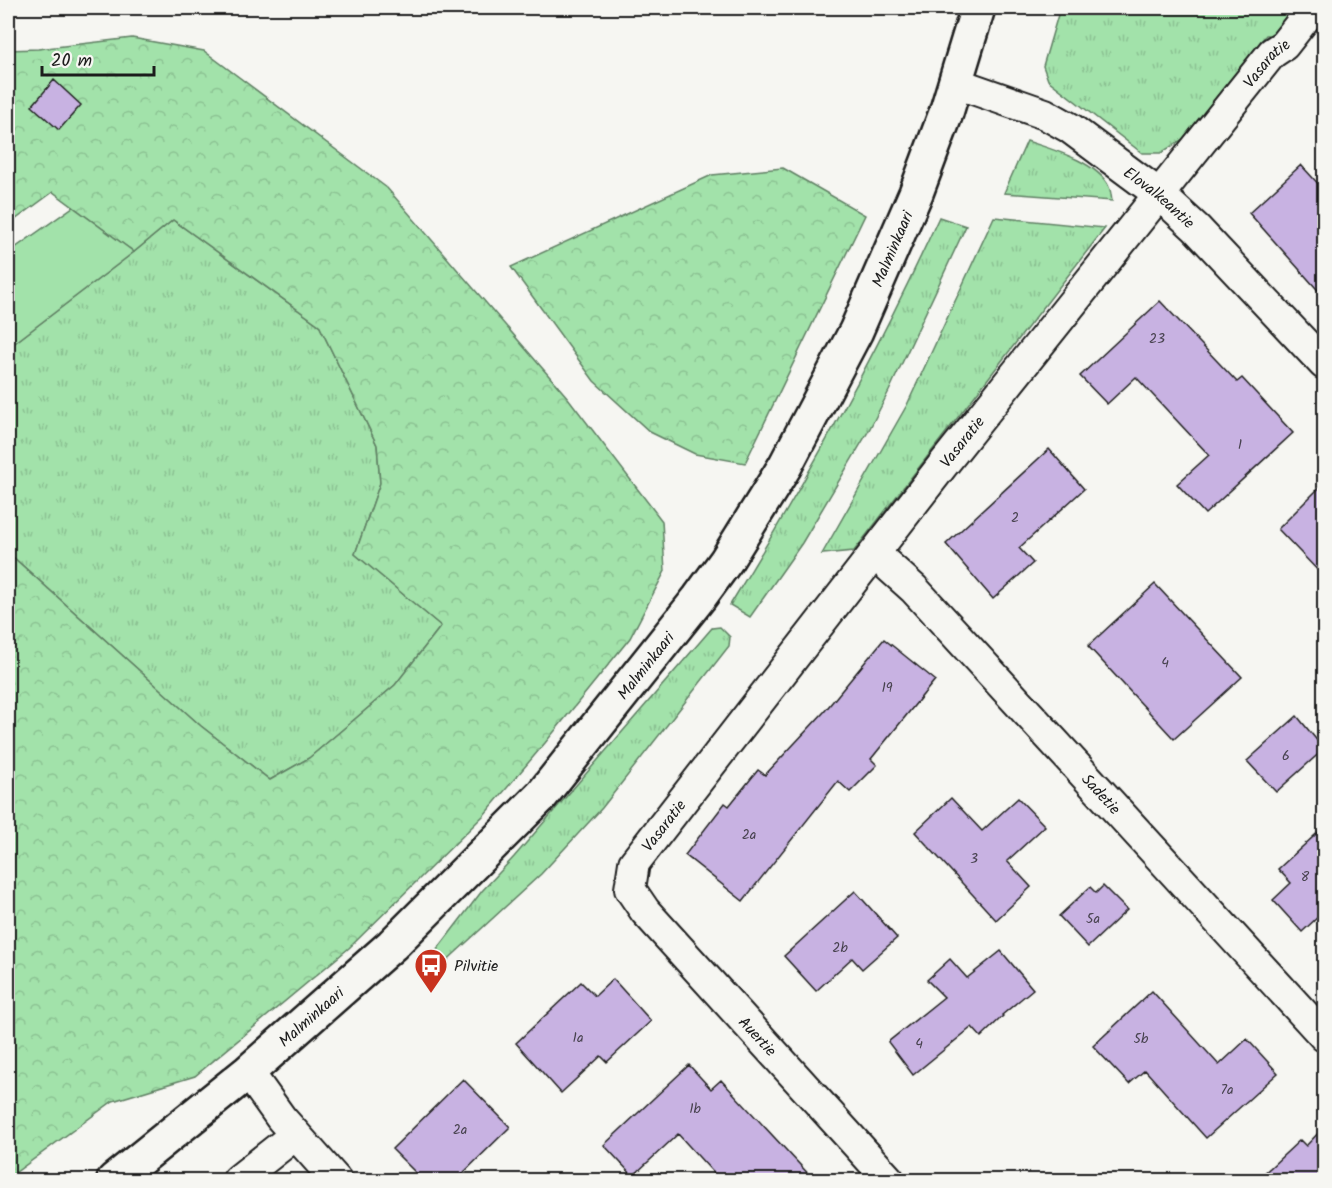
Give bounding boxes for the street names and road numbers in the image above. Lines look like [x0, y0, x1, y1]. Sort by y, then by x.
street label: Vasaratie [1238, 35, 1298, 94]
street label: Elovalkeantie [1118, 161, 1200, 235]
street label: Malminkaari [866, 206, 921, 291]
street label: Vasaratie [934, 411, 991, 474]
street label: Malminkaari [612, 626, 682, 706]
street label: Sadetie [1075, 768, 1126, 821]
street label: Vasaratie [636, 795, 693, 858]
street label: Malminkaari [273, 981, 351, 1054]
street label: Auertie [732, 1011, 782, 1063]

